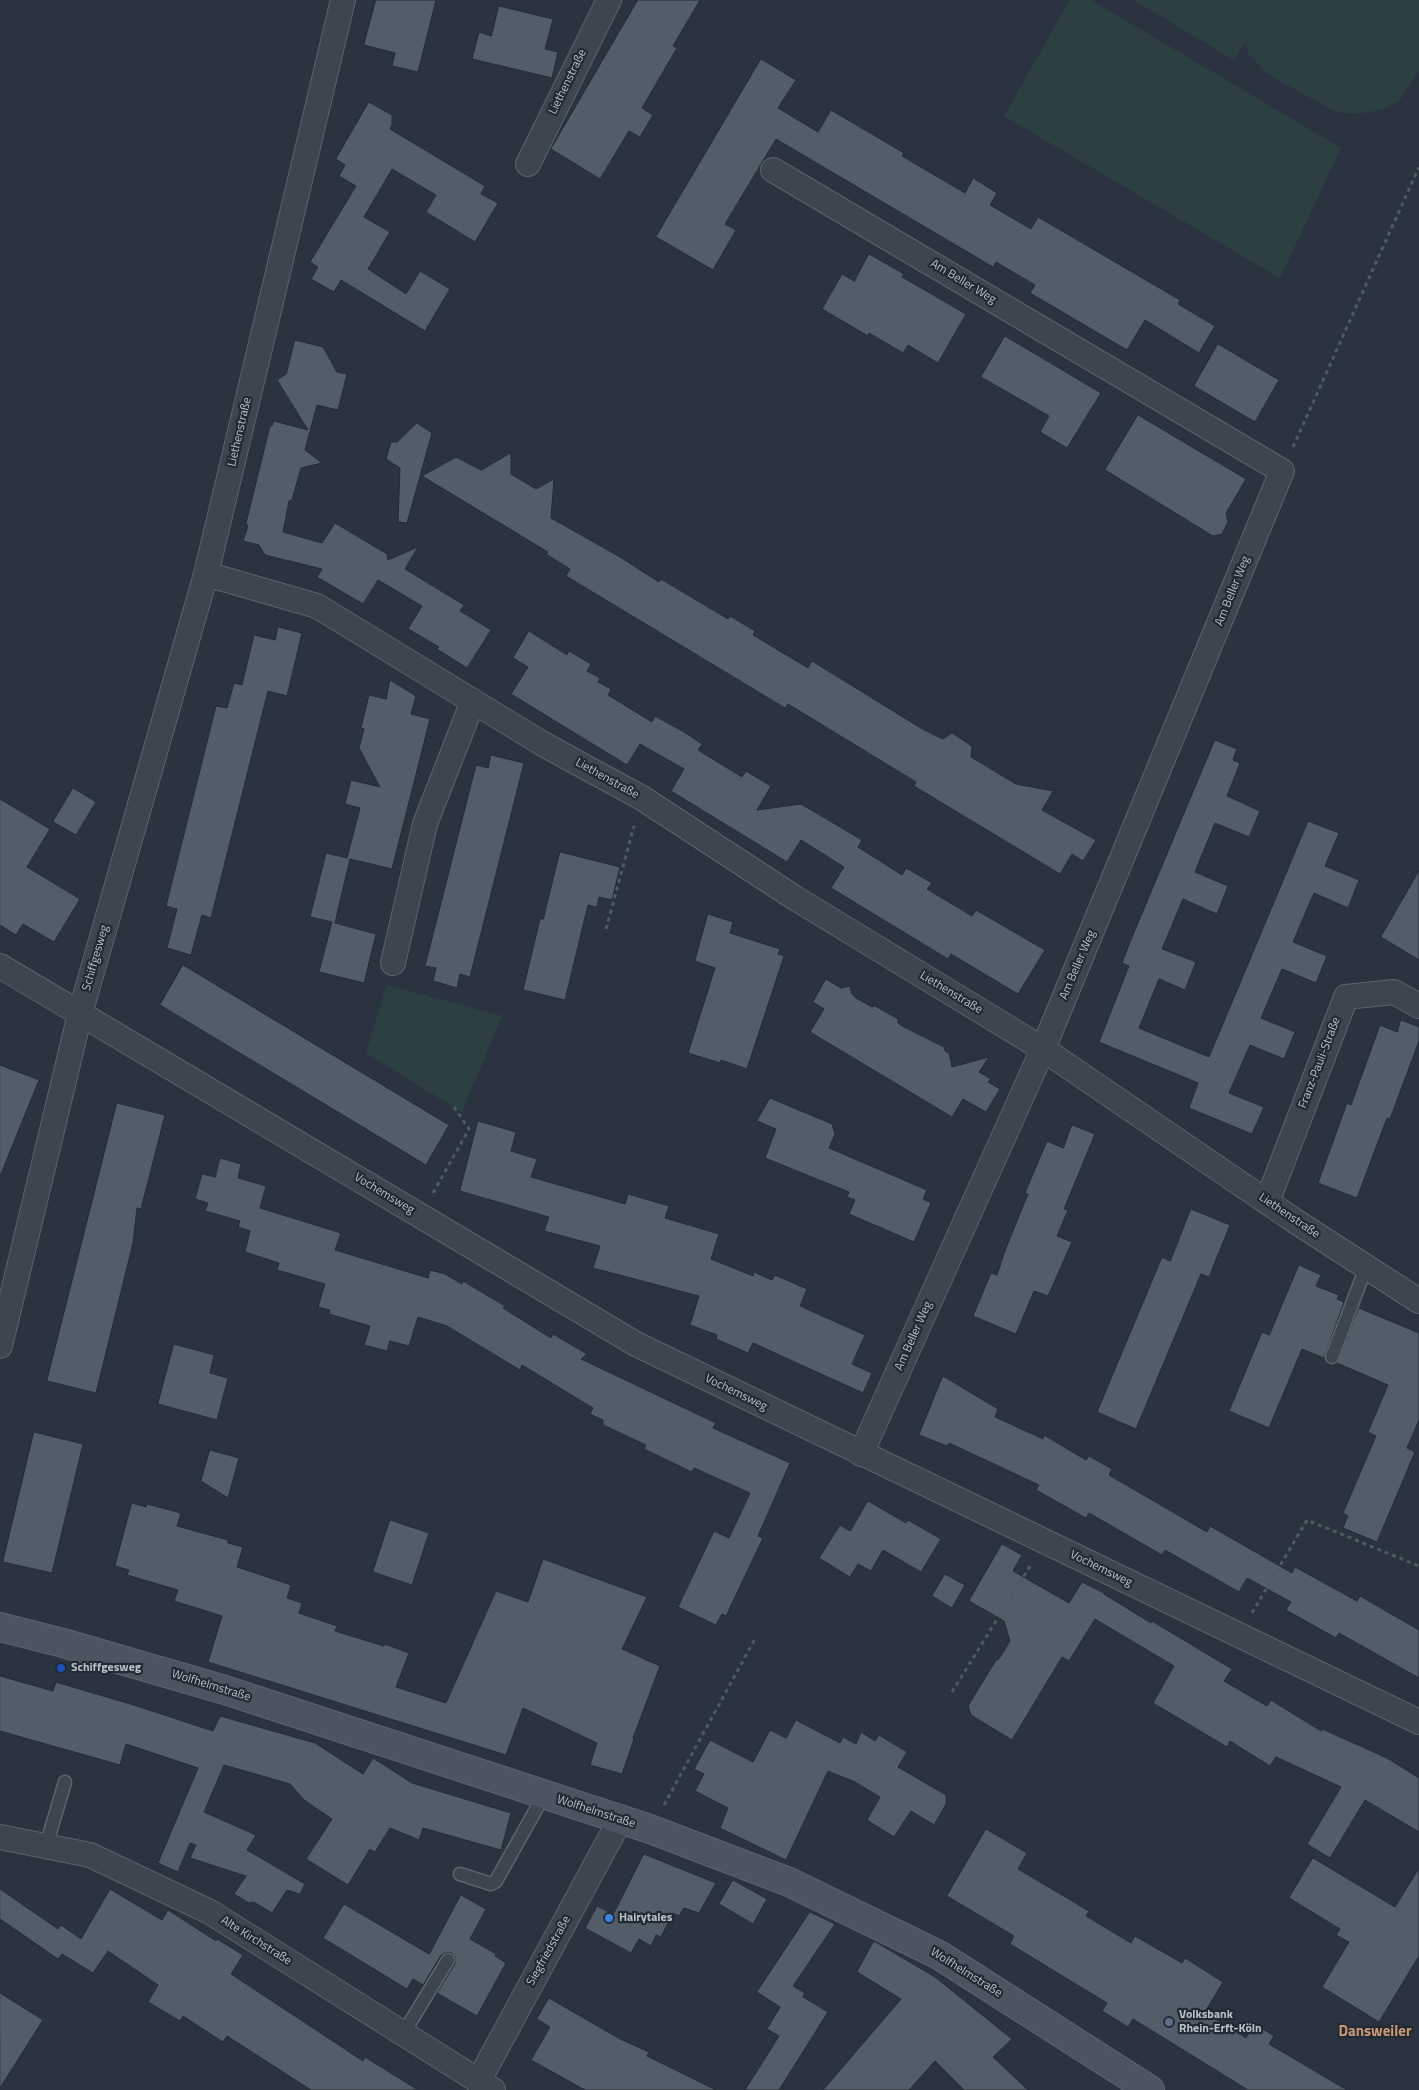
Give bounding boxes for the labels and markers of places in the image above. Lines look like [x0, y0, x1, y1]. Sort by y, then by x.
place label: Schiffgesweg [71, 1661, 141, 1675]
marker: Schiffgesweg [55, 1662, 67, 1674]
place label: Hairytales [619, 1911, 672, 1925]
marker: Hairytales [603, 1912, 615, 1924]
place label: Volksbank Rhein-Erft-Köln [1179, 2008, 1262, 2036]
marker: Volksbank Rhein-Erft-Köln [1163, 2016, 1175, 2028]

